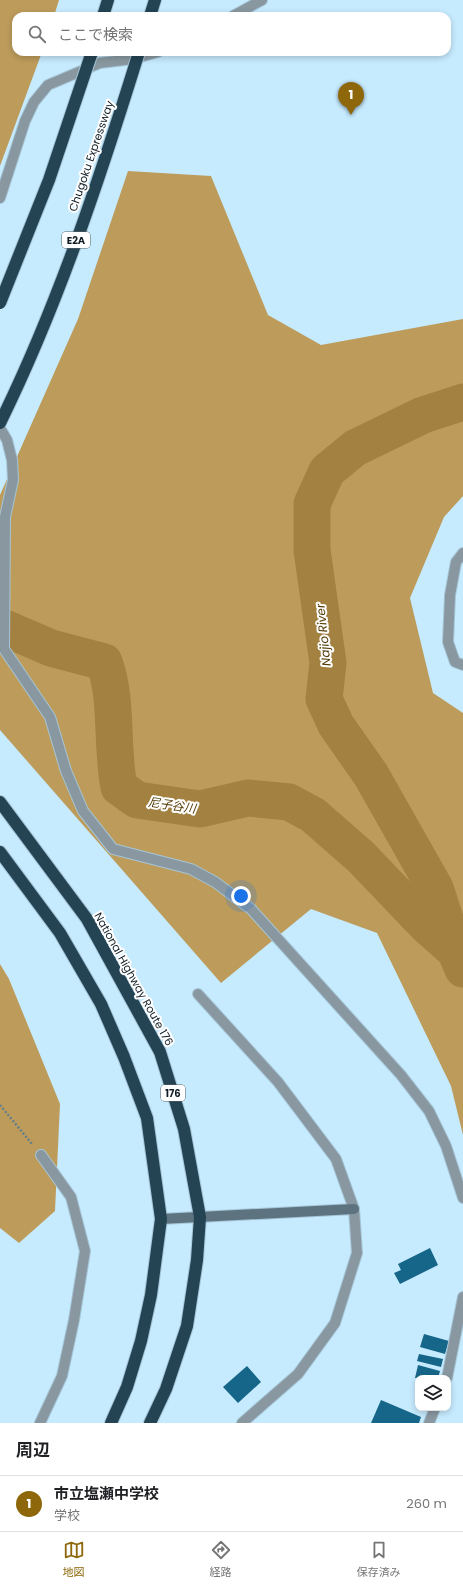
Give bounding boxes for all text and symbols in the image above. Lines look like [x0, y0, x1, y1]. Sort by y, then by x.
search box [12, 12, 451, 56]
icon: search [26, 23, 48, 45]
text: ここで検索 [58, 24, 133, 45]
pin: 1 [338, 82, 364, 115]
street label: Chugoku Expressway [65, 98, 118, 213]
road number: E2A [62, 232, 90, 248]
water label: Najio River [311, 602, 335, 667]
water label: 尼子谷川 [147, 793, 199, 817]
your location [231, 886, 251, 906]
street label: National Highway Route 176 [91, 909, 177, 1049]
road number: 176 [161, 1085, 185, 1101]
map controls [415, 1375, 451, 1411]
button: layers [415, 1375, 451, 1411]
text: 周辺 [16, 1438, 50, 1462]
text: 市立塩瀬中学校 [54, 1483, 159, 1504]
text: 1 [27, 1494, 31, 1513]
text: 260 m [406, 1494, 447, 1513]
text: 学校 [54, 1506, 80, 1525]
tab: 地図 [63, 1539, 85, 1581]
tab: 経路 [210, 1539, 232, 1581]
tab: 保存済み [357, 1539, 401, 1581]

